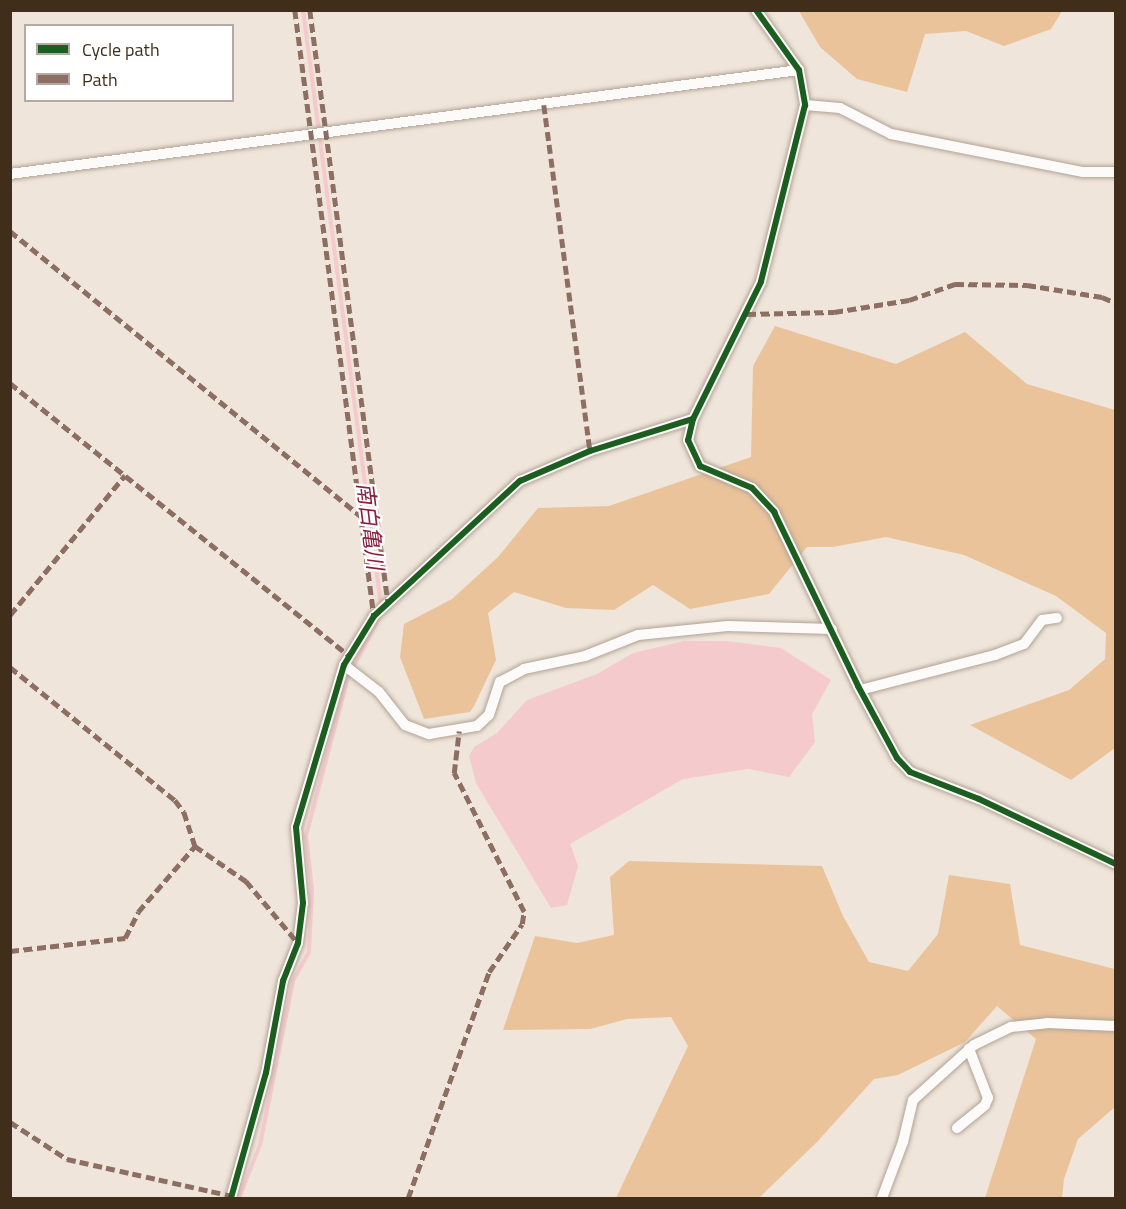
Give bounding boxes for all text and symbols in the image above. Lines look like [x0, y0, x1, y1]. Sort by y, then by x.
legend [24, 24, 234, 102]
text: Cycle path [82, 36, 160, 63]
text: Path [82, 66, 118, 93]
water label: 南白亀川 [352, 481, 388, 571]

